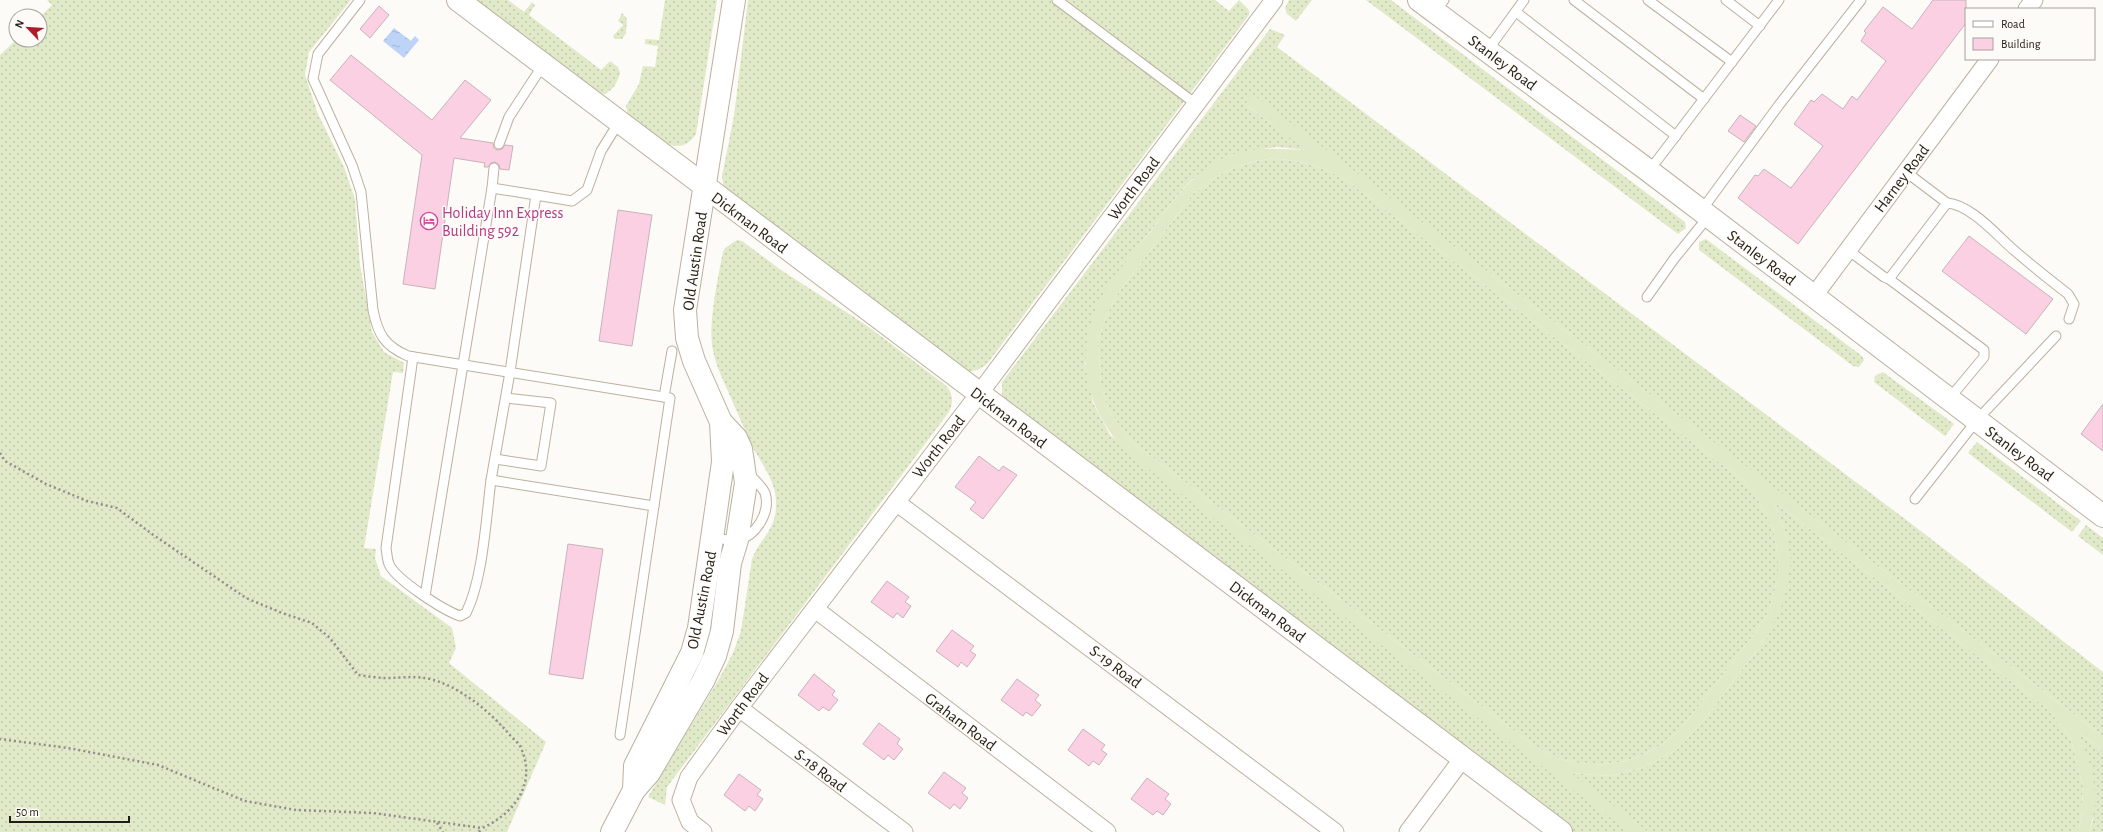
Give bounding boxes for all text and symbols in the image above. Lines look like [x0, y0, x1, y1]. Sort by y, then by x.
north arrow [8, 8, 48, 48]
legend [1965, 8, 2095, 60]
text: N [13, 18, 26, 30]
text: Road [2001, 18, 2025, 30]
street label: Stanley Road [1465, 32, 1539, 94]
text: Building [2001, 38, 2041, 50]
street label: Harney Road [1871, 142, 1933, 216]
street label: Worth Road [1105, 154, 1163, 223]
street label: Dickman Road [708, 189, 790, 256]
place label: Holiday Inn Express Building 592 [442, 205, 563, 239]
hotel icon: Holiday Inn Express Building 592 [419, 211, 439, 231]
street label: Old Austin Road [680, 211, 710, 312]
street label: Stanley Road [1724, 227, 1798, 289]
street label: Dickman Road [967, 384, 1049, 451]
street label: Worth Road [910, 412, 968, 481]
street label: Stanley Road [1982, 423, 2056, 485]
street label: Old Austin Road [685, 550, 719, 651]
street label: Dickman Road [1226, 578, 1308, 645]
street label: S-19 Road [1087, 642, 1144, 691]
street label: Worth Road [714, 670, 772, 739]
street label: Graham Road [922, 690, 999, 754]
street label: S-18 Road [792, 746, 849, 795]
scale bar [10, 798, 129, 824]
text: 50 m [16, 806, 39, 818]

